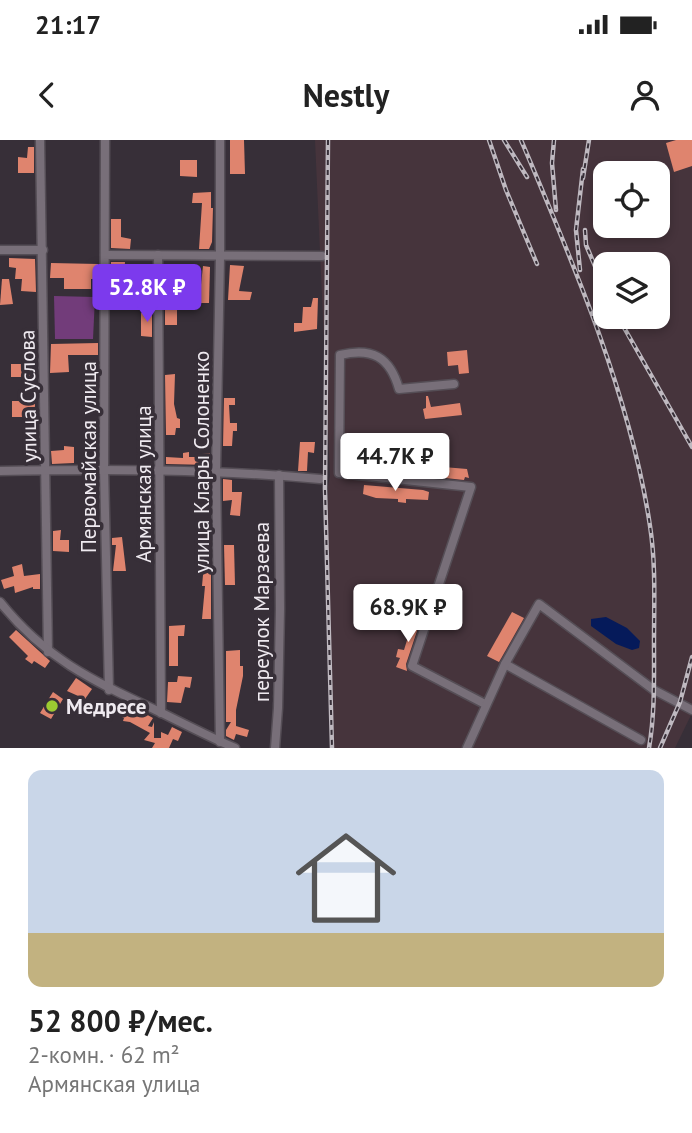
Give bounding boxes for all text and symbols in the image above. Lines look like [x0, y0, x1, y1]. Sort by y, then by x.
text: 21:17 [35, 8, 101, 41]
text: Nestly [303, 74, 389, 116]
icon: back [28, 76, 66, 114]
icon: person [626, 76, 664, 114]
map controls [593, 161, 670, 329]
button: locate [593, 161, 670, 238]
button: layers [593, 252, 670, 329]
pin: 52.8K ₽ [82, 264, 212, 324]
text: 52.8K ₽ [108, 272, 186, 301]
street label: улица Суслова [13, 329, 43, 463]
street label: улица Клары Солоненко [188, 351, 215, 573]
street label: Первомайская улица [75, 361, 102, 553]
street label: Армянская улица [130, 405, 157, 563]
pin: 44.7K ₽ [330, 434, 460, 493]
text: 44.7K ₽ [356, 441, 434, 470]
street label: переулок Марзеева [248, 522, 275, 702]
pin: 68.9K ₽ [343, 584, 473, 644]
text: 68.9K ₽ [369, 592, 447, 621]
place label: Медресе [66, 693, 146, 720]
marker: Медресе [44, 698, 60, 714]
icon: home [283, 815, 409, 941]
text: 52 800 ₽/мес. [28, 1001, 213, 1040]
text: 2-комн. · 62 m² [28, 1040, 180, 1069]
text: Армянская улица [28, 1069, 200, 1098]

